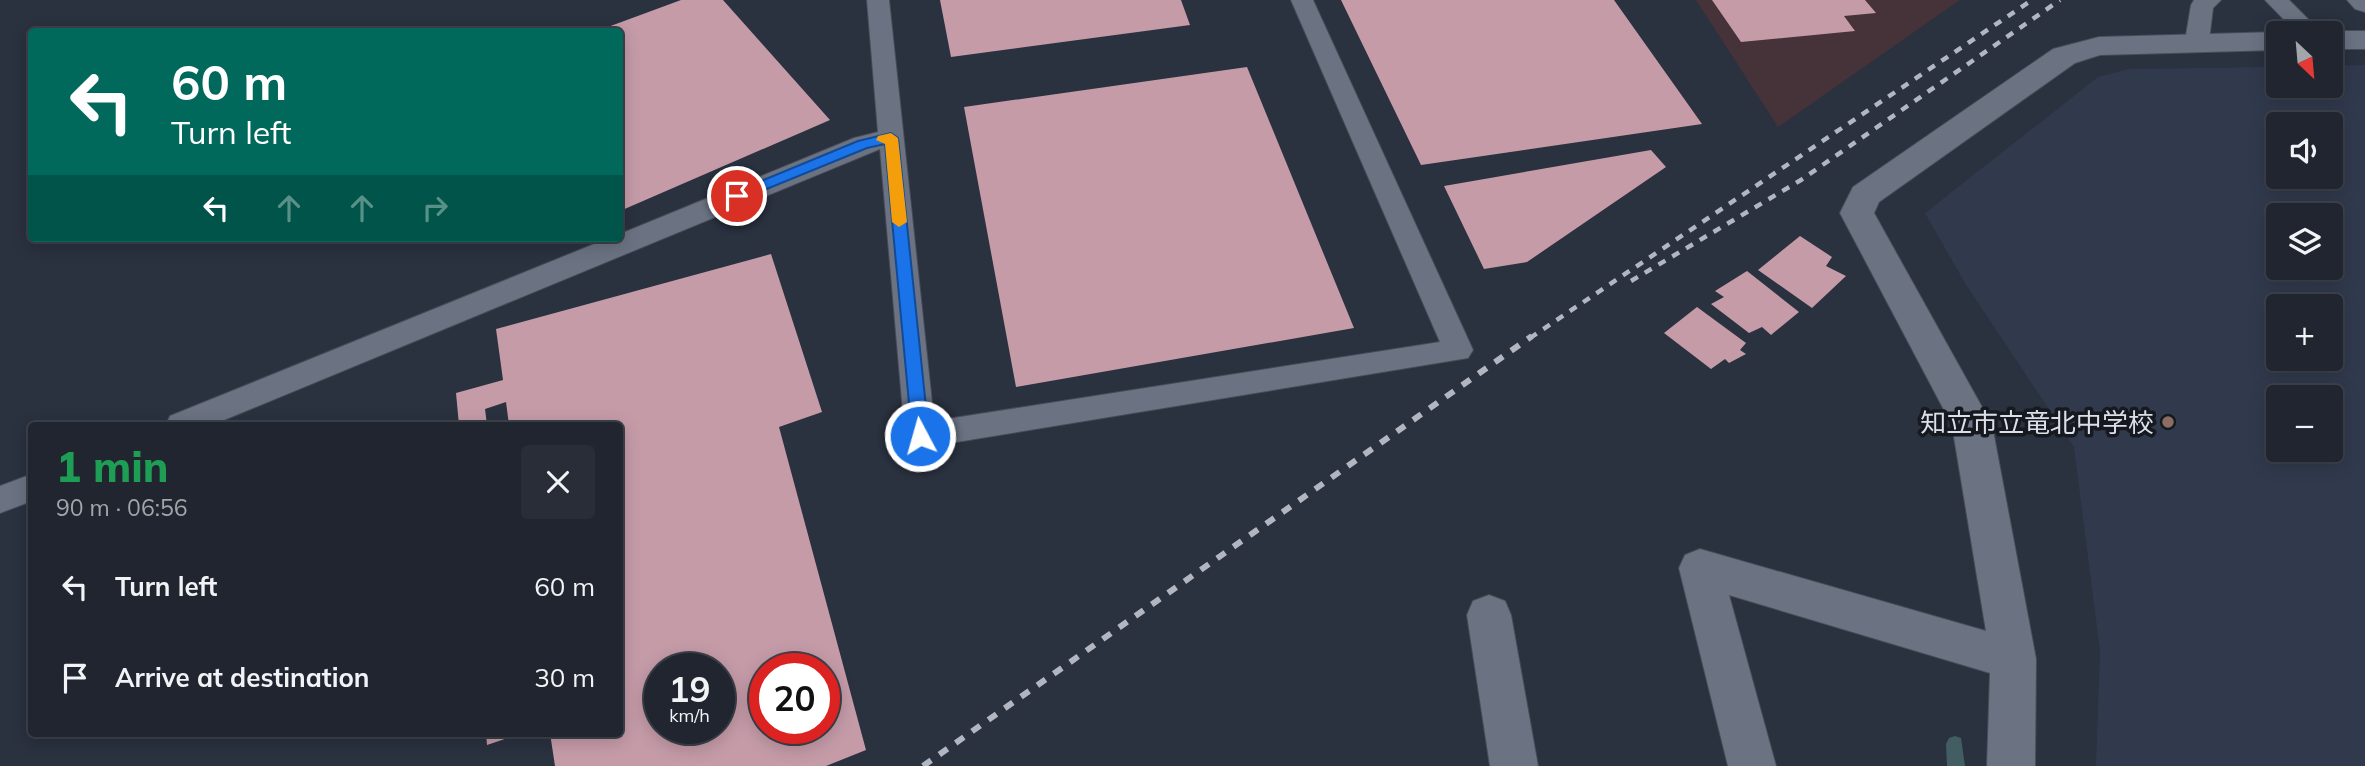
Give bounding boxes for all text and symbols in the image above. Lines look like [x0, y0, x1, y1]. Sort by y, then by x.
north arrow [2266, 21, 2343, 98]
map controls [2266, 21, 2343, 462]
text: 60 m [171, 51, 287, 112]
icon: left [56, 56, 147, 147]
text: Turn left [171, 112, 291, 152]
button: sound [2266, 112, 2343, 189]
pin [707, 166, 767, 226]
icon: arrive [718, 177, 756, 215]
icon: left [197, 189, 235, 227]
icon: ahead [270, 189, 308, 227]
icon: ahead [343, 189, 381, 227]
icon: right [416, 189, 454, 227]
button: layers [2266, 203, 2343, 280]
button: + [2266, 294, 2343, 371]
button: − [2266, 385, 2343, 462]
position arrow [883, 399, 957, 473]
place label: 知立市立竜北中学校 [1920, 406, 2154, 439]
marker: 知立市立竜北中学校 [2160, 414, 2176, 430]
text: 1 min [56, 440, 169, 493]
button: close [521, 445, 595, 519]
text: 90 m · 06:56 [56, 493, 188, 522]
icon: left [56, 568, 94, 606]
text: Turn left [115, 570, 217, 603]
text: 60 m [534, 570, 595, 603]
speed limit sign: 20 [749, 653, 840, 744]
icon: arrive [56, 659, 94, 697]
text: Arrive at destination [115, 661, 370, 694]
text: 30 m [534, 661, 595, 694]
text: 19 [668, 667, 711, 711]
text: km/h [669, 704, 710, 727]

